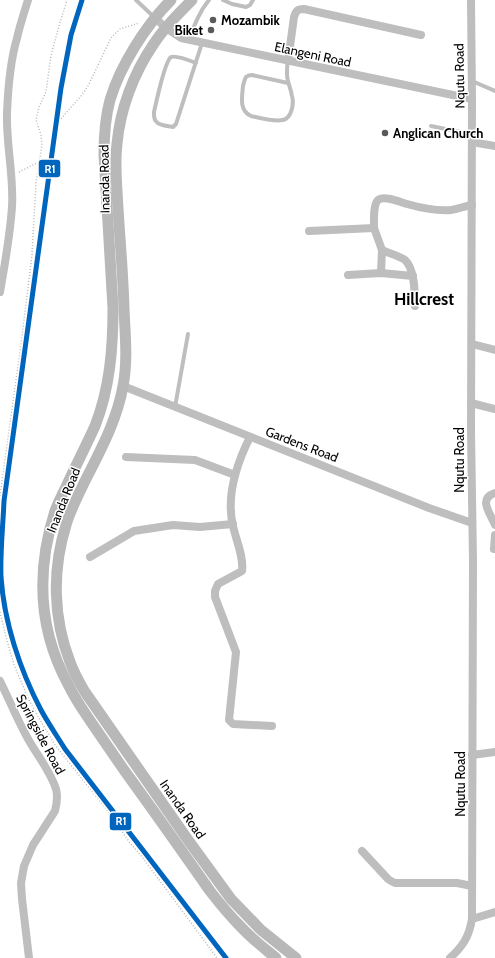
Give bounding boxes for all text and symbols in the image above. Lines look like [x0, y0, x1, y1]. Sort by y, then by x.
place label: Mozambik [221, 12, 280, 28]
marker: Mozambik [208, 15, 218, 25]
place label: Biket [175, 22, 204, 38]
marker: Biket [206, 25, 216, 35]
street label: Elangeni Road [273, 38, 353, 70]
street label: Nqutu Road [450, 43, 468, 109]
place label: Anglican Church [393, 125, 483, 141]
marker: Anglican Church [380, 128, 390, 138]
street label: Inanda Road [95, 145, 113, 213]
line badge: R1 [38, 159, 61, 178]
text: R1 [45, 162, 55, 176]
district label: Hillcrest [394, 289, 454, 309]
street label: Gardens Road [263, 423, 341, 465]
street label: Nqutu Road [451, 427, 467, 493]
street label: Inanda Road [43, 465, 83, 535]
street label: Springside Road [13, 691, 69, 777]
street label: Nqutu Road [452, 751, 468, 817]
street label: Inanda Road [157, 776, 209, 842]
line badge: R1 [109, 812, 132, 831]
text: R1 [116, 814, 126, 828]

